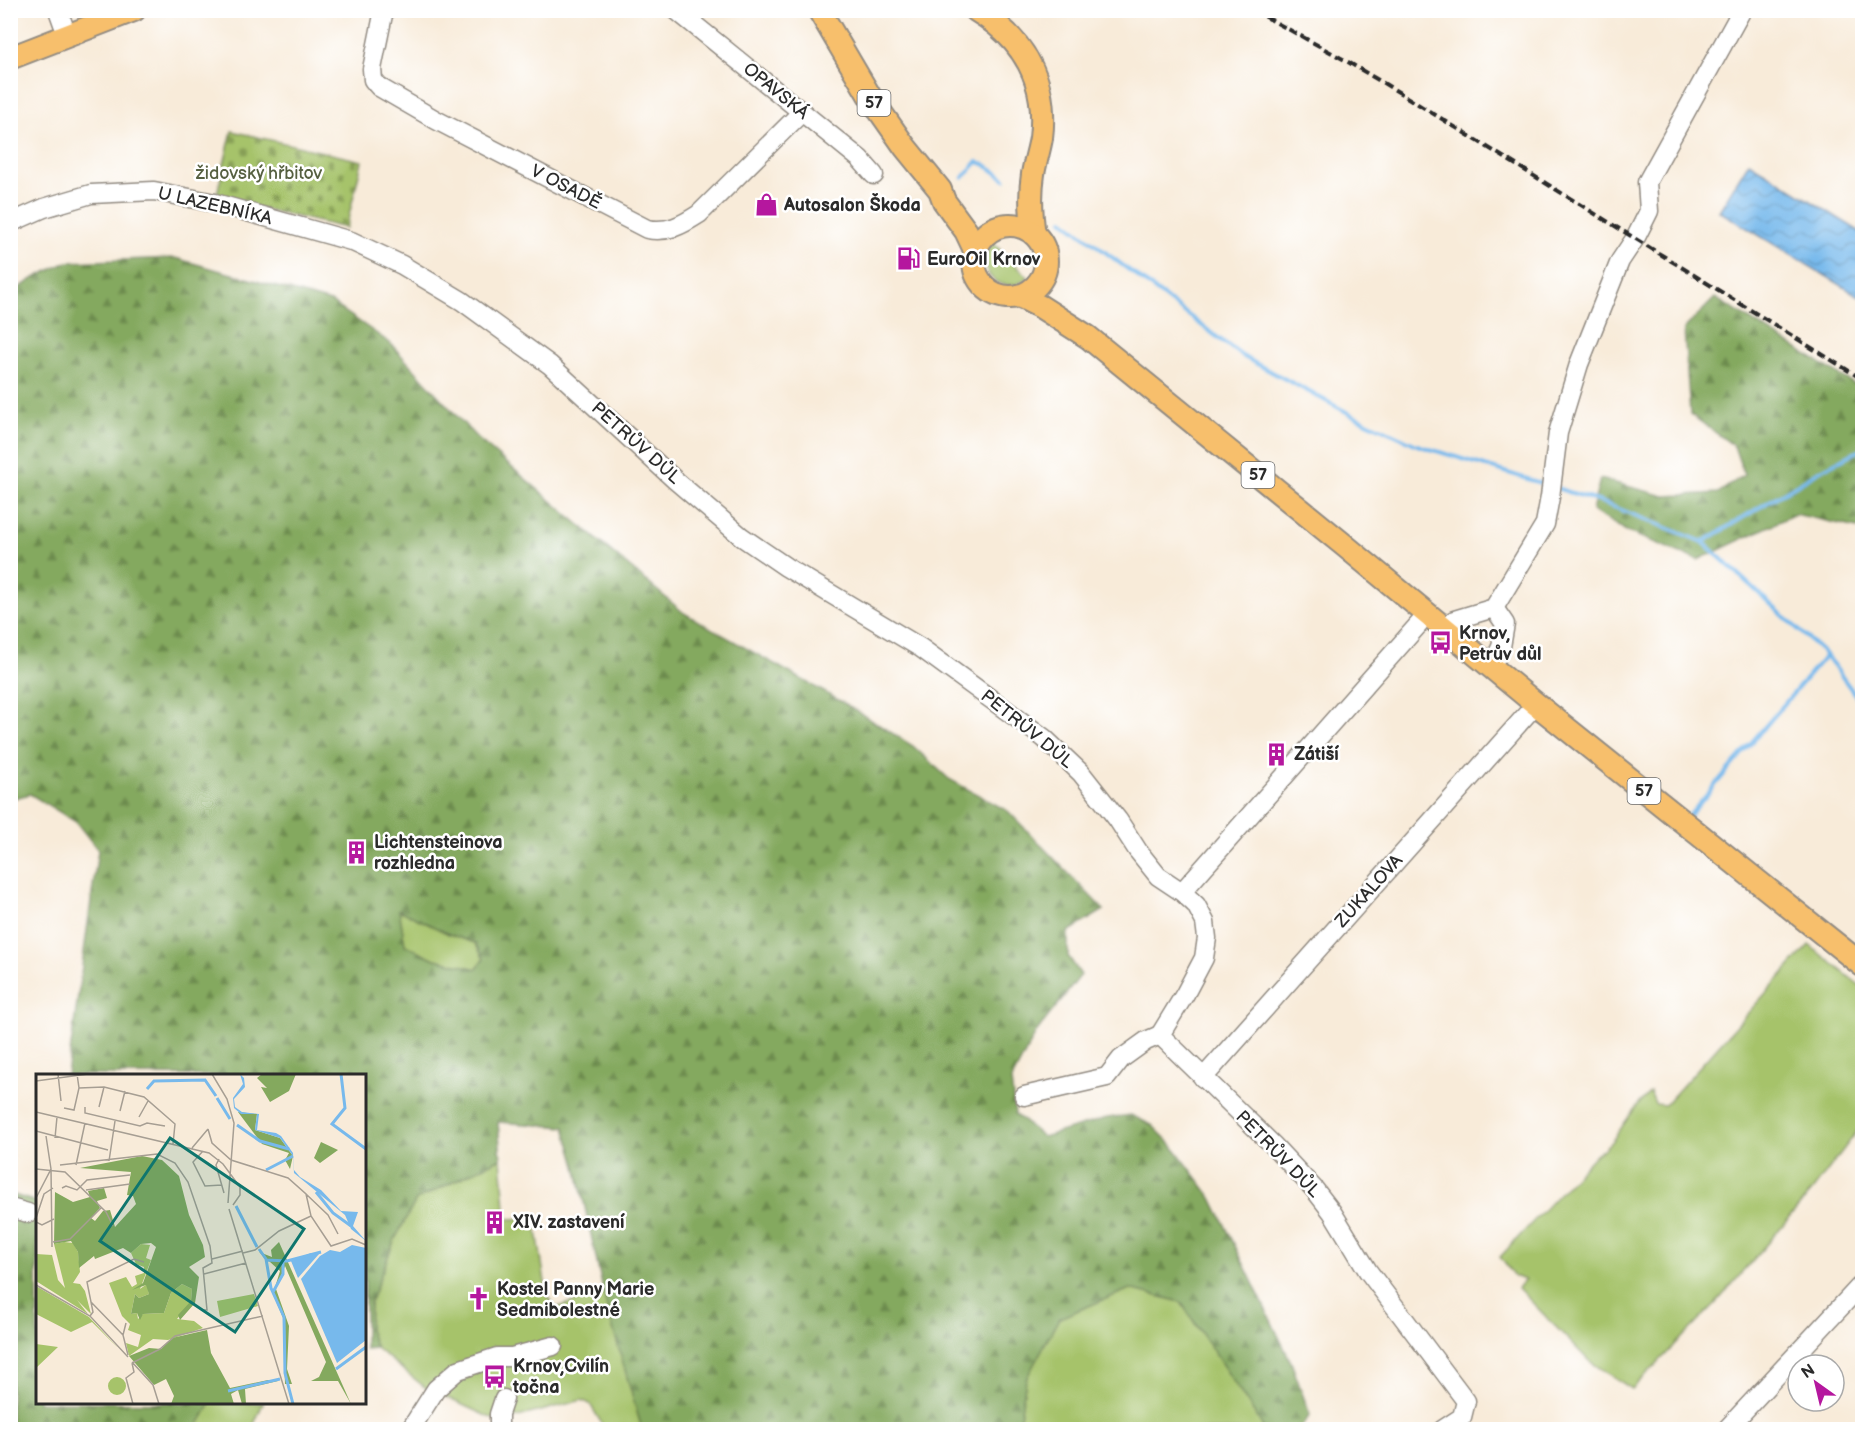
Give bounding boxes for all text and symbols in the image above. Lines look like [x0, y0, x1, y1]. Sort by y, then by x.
street label: OPAVSKÁ [739, 57, 815, 124]
road number: 57 [858, 90, 890, 116]
street label: V OSADĚ [527, 159, 605, 214]
park label: židovský hřbitov [195, 163, 323, 184]
street label: U LAZEBNÍKA [156, 181, 274, 229]
shop icon: Autosalon Škoda [753, 192, 779, 218]
place label: Autosalon Škoda [783, 193, 921, 216]
fuel station icon: EuroOil Krnov [896, 246, 922, 272]
place label: EuroOil Krnov [927, 249, 1041, 270]
street label: PETRŮV DŮL [587, 396, 687, 489]
road number: 57 [1242, 462, 1274, 488]
place label: Krnov, Petrův důl [1459, 623, 1542, 665]
bus stop icon: Krnov, Petrův důl [1428, 630, 1454, 656]
street label: PETRŮV DŮL [977, 684, 1079, 773]
building icon: Zátiší [1263, 741, 1289, 767]
place label: Zátiší [1294, 744, 1339, 765]
road number: 57 [1628, 778, 1660, 804]
place label: Lichtensteinova rozhledna [374, 832, 503, 874]
building icon: Lichtensteinova rozhledna [343, 839, 369, 865]
street label: ZUKALOVA [1330, 850, 1407, 932]
inset map [36, 1074, 366, 1404]
street label: PETRŮV DŮL [1231, 1105, 1326, 1202]
building icon: XIV. zastavení [482, 1209, 508, 1235]
place label: XIV. zastavení [513, 1212, 625, 1233]
place label: Kostel Panny Marie Sedmibolestné [497, 1279, 654, 1321]
church icon: Kostel Panny Marie Sedmibolestné [466, 1286, 492, 1312]
north arrow [1786, 1353, 1846, 1413]
place label: Krnov,Cvilín točna [512, 1356, 609, 1398]
text: N [1798, 1361, 1819, 1383]
bus stop icon: Krnov,Cvilín točna [482, 1363, 508, 1389]

